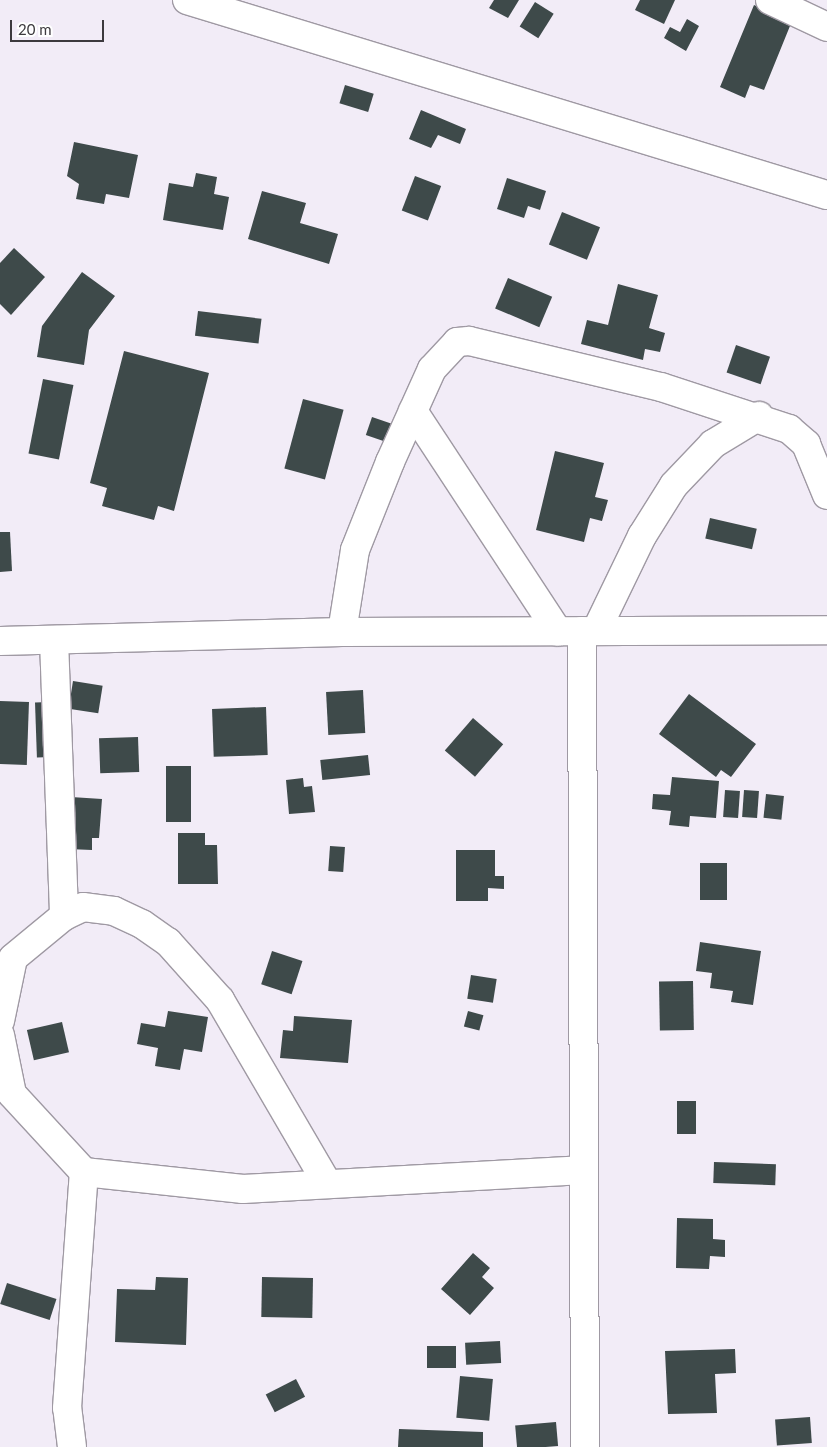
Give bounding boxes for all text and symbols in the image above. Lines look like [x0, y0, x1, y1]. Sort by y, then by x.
scale bar [12, 10, 106, 42]
text: 20 m [18, 20, 52, 38]

